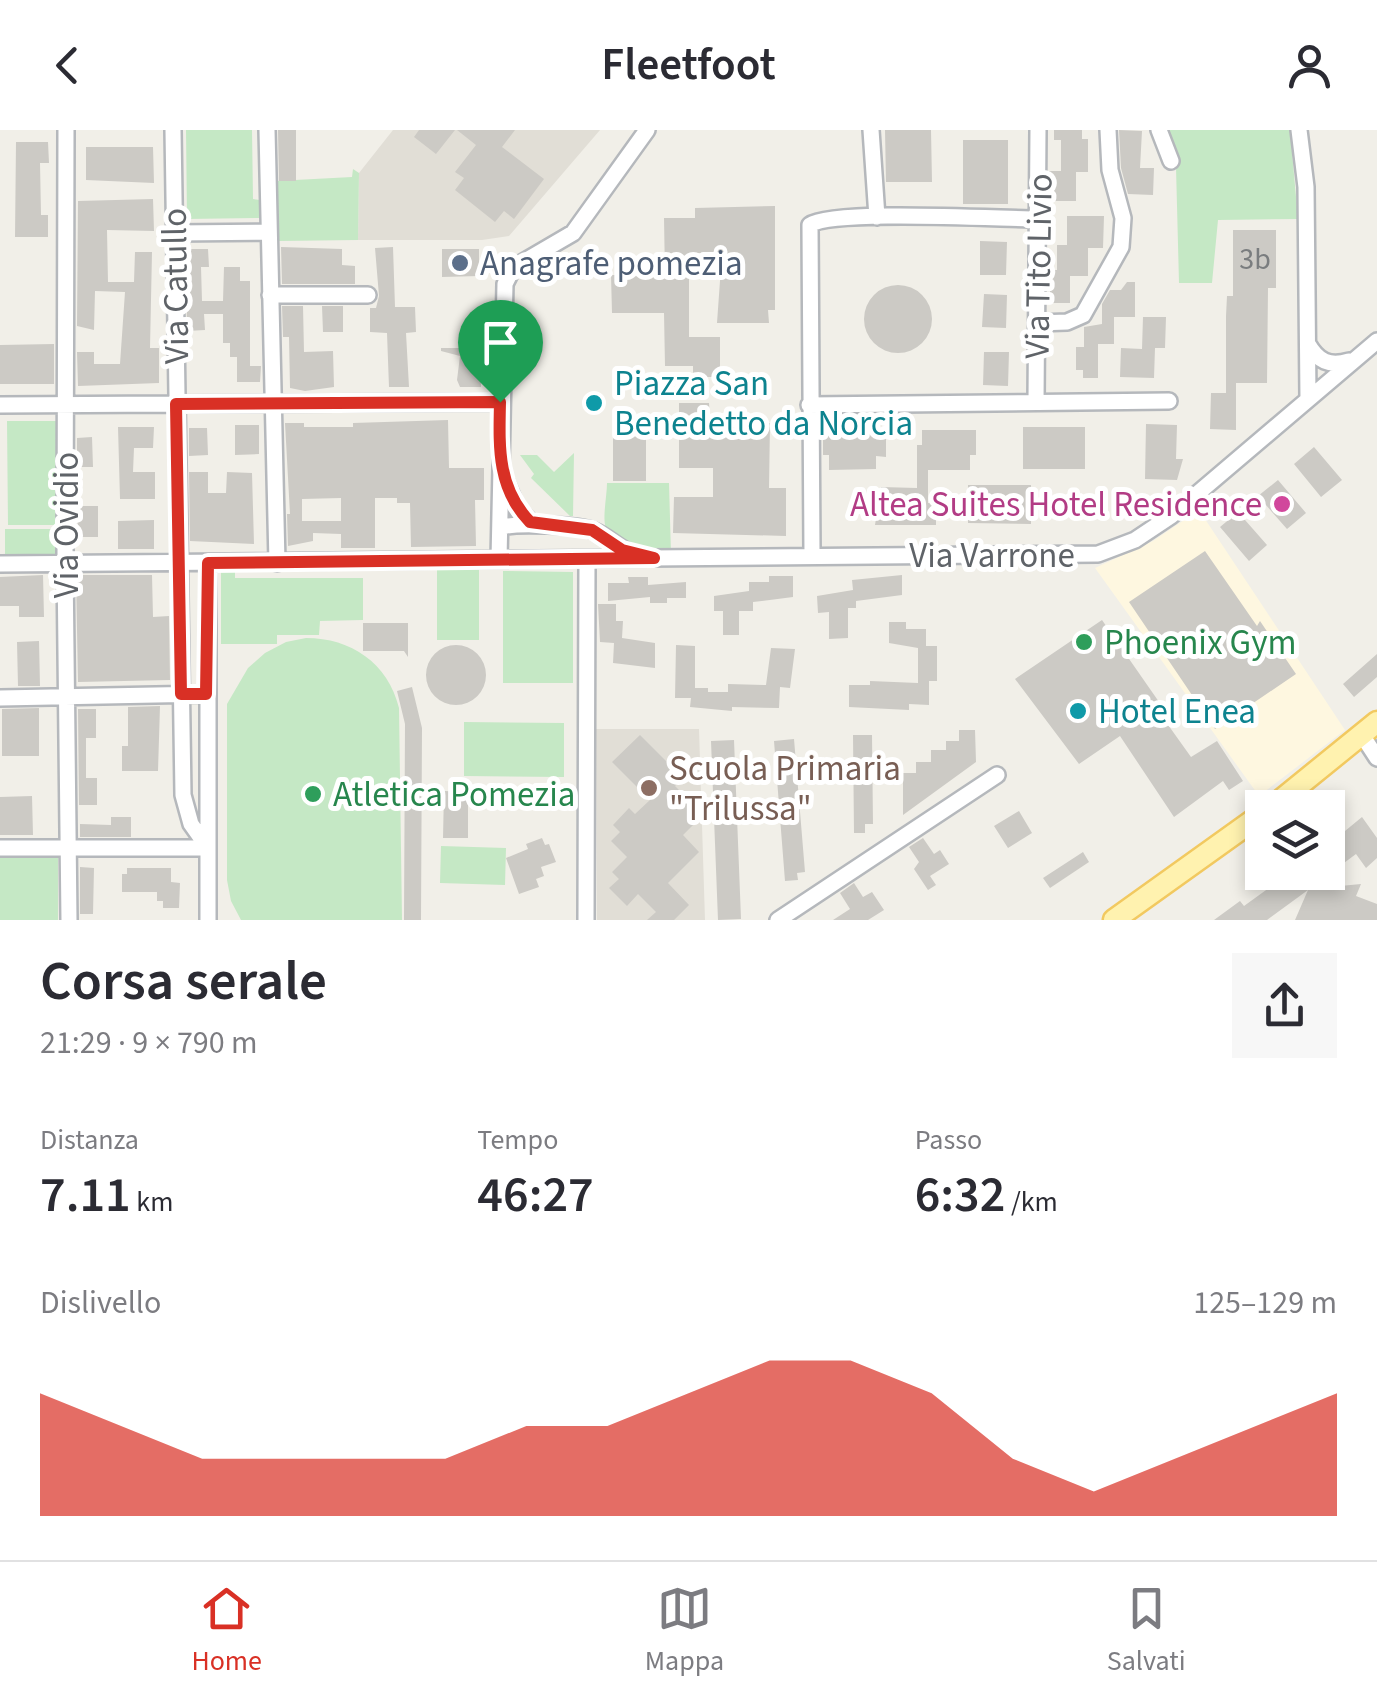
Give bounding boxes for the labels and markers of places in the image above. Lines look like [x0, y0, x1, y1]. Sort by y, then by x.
place label: Anagrafe pomezia [480, 239, 743, 289]
marker: Anagrafe pomezia [449, 252, 471, 274]
pin [458, 300, 543, 403]
place label: Piazza San Benedetto da Norcia [614, 359, 913, 449]
marker: Piazza San Benedetto da Norcia [583, 392, 605, 414]
place label: Altea Suites Hotel Residence [850, 480, 1262, 530]
marker: Altea Suites Hotel Residence [1271, 493, 1293, 515]
place label: Phoenix Gym [1104, 618, 1297, 668]
marker: Phoenix Gym [1073, 631, 1095, 653]
place label: Hotel Enea [1098, 687, 1256, 737]
marker: Hotel Enea [1067, 700, 1089, 722]
place label: Scuola Primaria "Trilussa" [669, 744, 901, 834]
place label: Atletica Pomezia [333, 770, 575, 820]
marker: Scuola Primaria "Trilussa" [638, 777, 660, 799]
marker: Atletica Pomezia [302, 783, 324, 805]

